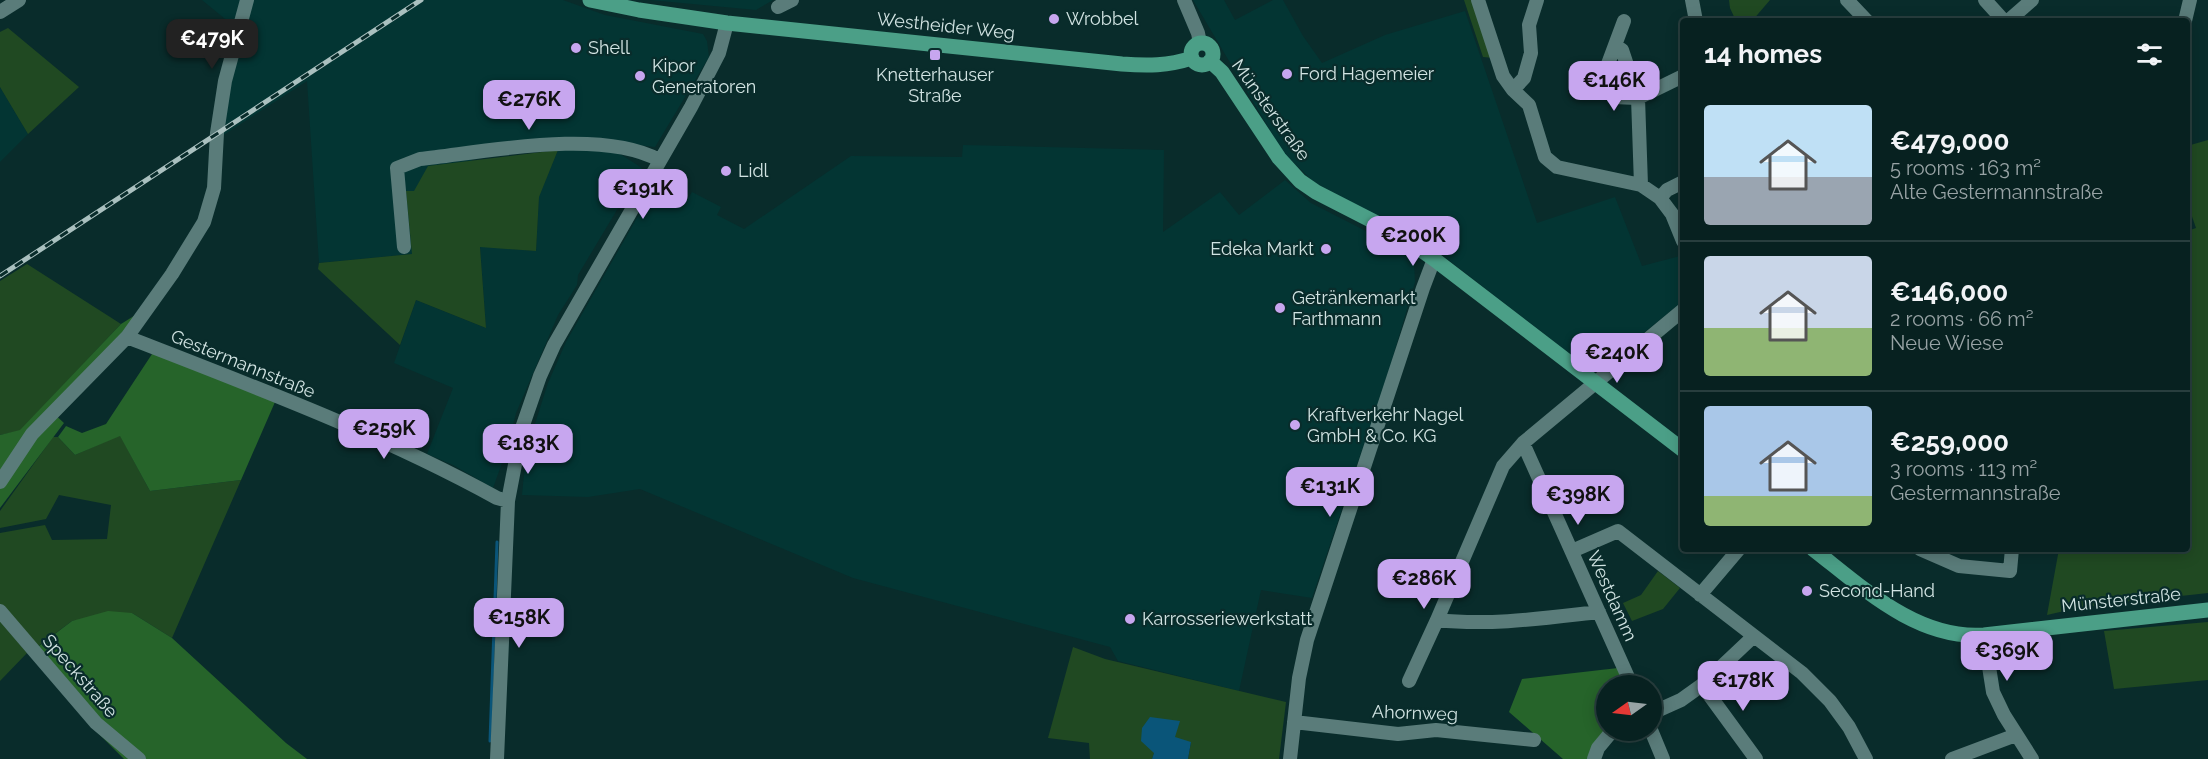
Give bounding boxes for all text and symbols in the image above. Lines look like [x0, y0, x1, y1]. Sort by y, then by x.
street label: Westheider Weg [876, 8, 1016, 43]
place label: Wrobbel [1066, 8, 1139, 29]
marker: Wrobbel [1047, 12, 1061, 26]
pin: €479K [170, 19, 254, 70]
text: €479K [180, 26, 244, 50]
place label: Shell [588, 37, 630, 58]
icon: filters [2133, 38, 2166, 71]
text: 14 homes [1704, 39, 1822, 69]
marker: Shell [569, 41, 583, 55]
marker: Knetterhauser Straße [928, 48, 942, 62]
place label: Kipor Generatoren [652, 55, 756, 97]
street label: Münsterstraße [1228, 55, 1315, 165]
pin: €146K [1572, 61, 1656, 112]
place label: Ford Hagemeier [1299, 63, 1435, 84]
place label: Knetterhauser Straße [876, 64, 995, 106]
marker: Ford Hagemeier [1280, 67, 1294, 81]
text: €146K [1583, 68, 1645, 92]
marker: Kipor Generatoren [633, 69, 647, 83]
pin: €276K [487, 80, 571, 131]
text: €276K [497, 87, 561, 111]
text: €479,000 [1890, 126, 2009, 156]
icon: home [1752, 129, 1824, 201]
text: 5 rooms · 163 m² [1890, 156, 2041, 180]
place label: Lidl [738, 160, 769, 181]
marker: Lidl [719, 164, 733, 178]
pin: €191K [601, 169, 685, 220]
text: €191K [613, 176, 673, 200]
text: Alte Gestermannstraße [1890, 180, 2103, 204]
pin: €200K [1371, 216, 1455, 267]
text: €200K [1380, 223, 1446, 247]
place label: Edeka Markt [1210, 238, 1314, 259]
marker: Edeka Markt [1319, 242, 1333, 256]
text: €146,000 [1890, 277, 2008, 307]
icon: home [1752, 280, 1824, 352]
place label: Getränkemarkt Farthmann [1292, 287, 1416, 329]
marker: Getränkemarkt Farthmann [1273, 301, 1287, 315]
text: 2 rooms · 66 m² [1890, 307, 2033, 331]
street label: Gestermannstraße [168, 325, 319, 402]
text: Neue Wiese [1890, 331, 2003, 355]
pin: €240K [1575, 333, 1659, 384]
text: €240K [1585, 340, 1649, 364]
place label: Kraftverkehr Nagel GmbH & Co. KG [1307, 404, 1464, 446]
pin: €259K [342, 409, 426, 460]
text: €259K [352, 416, 416, 440]
marker: Kraftverkehr Nagel GmbH & Co. KG [1288, 418, 1302, 432]
pin: €183K [486, 424, 570, 475]
text: €259,000 [1890, 427, 2009, 457]
icon: home [1752, 430, 1824, 502]
text: €183K [497, 431, 559, 455]
text: 3 rooms · 113 m² [1890, 457, 2037, 481]
pin: €131K [1288, 467, 1372, 518]
text: €131K [1300, 474, 1360, 498]
pin: €398K [1536, 475, 1620, 526]
text: Gestermannstraße [1890, 481, 2061, 505]
text: €398K [1546, 482, 1610, 506]
street label: Westdamm [1583, 547, 1642, 644]
pin: €286K [1382, 559, 1466, 610]
text: €286K [1392, 566, 1456, 590]
place label: Second-Hand [1819, 580, 1935, 601]
street label: Münsterstraße [2060, 583, 2182, 616]
marker: Second-Hand [1800, 584, 1814, 598]
pin: €158K [477, 598, 561, 649]
text: €158K [488, 605, 550, 629]
place label: Karrosseriewerkstatt [1142, 608, 1312, 629]
marker: Karrosseriewerkstatt [1123, 612, 1137, 626]
street label: Speckstraße [39, 630, 122, 722]
pin: €369K [1965, 631, 2049, 682]
text: €369K [1975, 638, 2039, 662]
pin: €178K [1701, 661, 1785, 712]
text: €178K [1712, 668, 1774, 692]
north arrow [1596, 675, 1662, 741]
map controls [1596, 675, 1662, 741]
street label: Ahornweg [1372, 701, 1458, 724]

